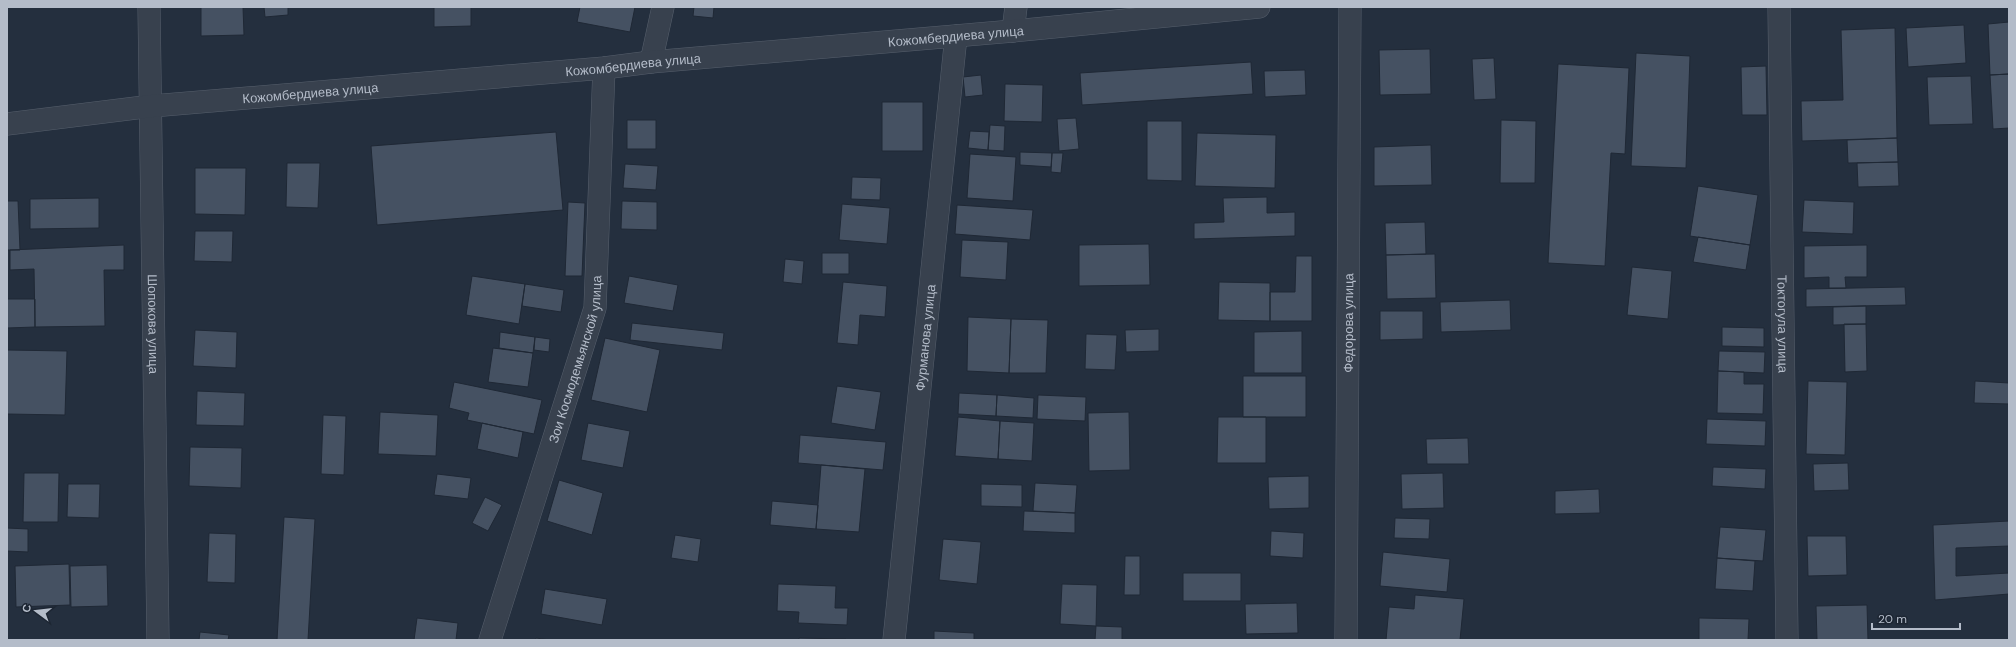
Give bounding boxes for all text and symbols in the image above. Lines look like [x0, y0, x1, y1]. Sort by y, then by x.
street label: Кожомбердиева улица [887, 21, 1025, 50]
street label: Кожомбердиева улица [565, 49, 702, 80]
street label: Кожомбердиева улица [242, 78, 380, 107]
street label: Федорова улица [1339, 273, 1357, 373]
street label: Шопокова улица [144, 274, 163, 375]
street label: Зои Космодемьянской улица [544, 274, 605, 445]
street label: Токтогула улица [1774, 275, 1792, 374]
street label: Фурманова улица [911, 283, 939, 392]
north arrow [16, 591, 56, 631]
text: С [19, 603, 34, 614]
scale bar [1872, 605, 1960, 631]
text: 20 m [1878, 611, 1907, 627]

